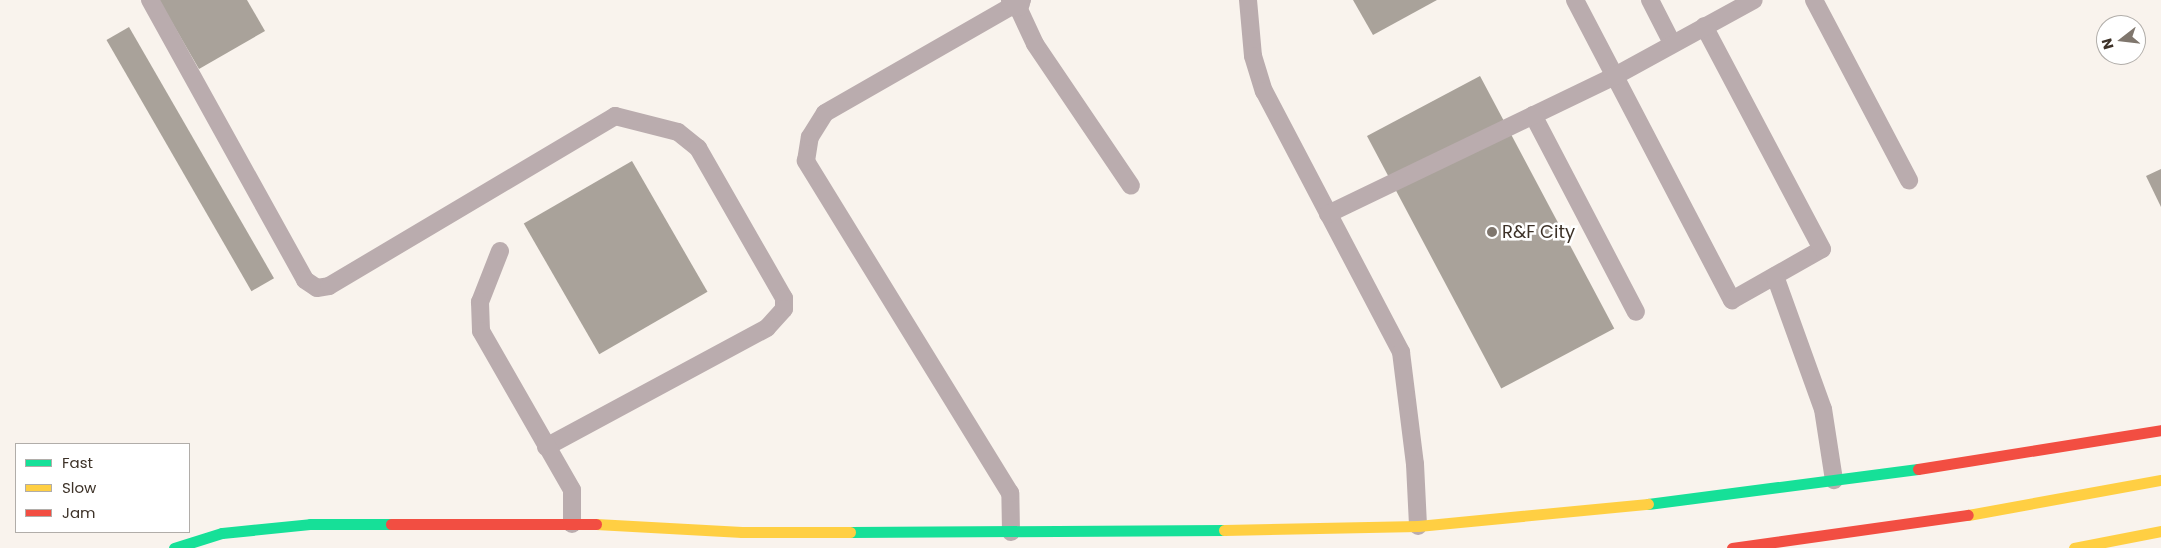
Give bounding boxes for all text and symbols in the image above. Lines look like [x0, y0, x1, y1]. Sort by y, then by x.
north arrow [2096, 15, 2146, 65]
text: N [2096, 36, 2119, 52]
place label: R&F City [1502, 221, 1575, 243]
marker: R&F City [1486, 226, 1498, 238]
legend [15, 443, 190, 533]
text: Fast [62, 452, 93, 473]
text: Slow [62, 477, 96, 498]
text: Jam [62, 502, 96, 523]

